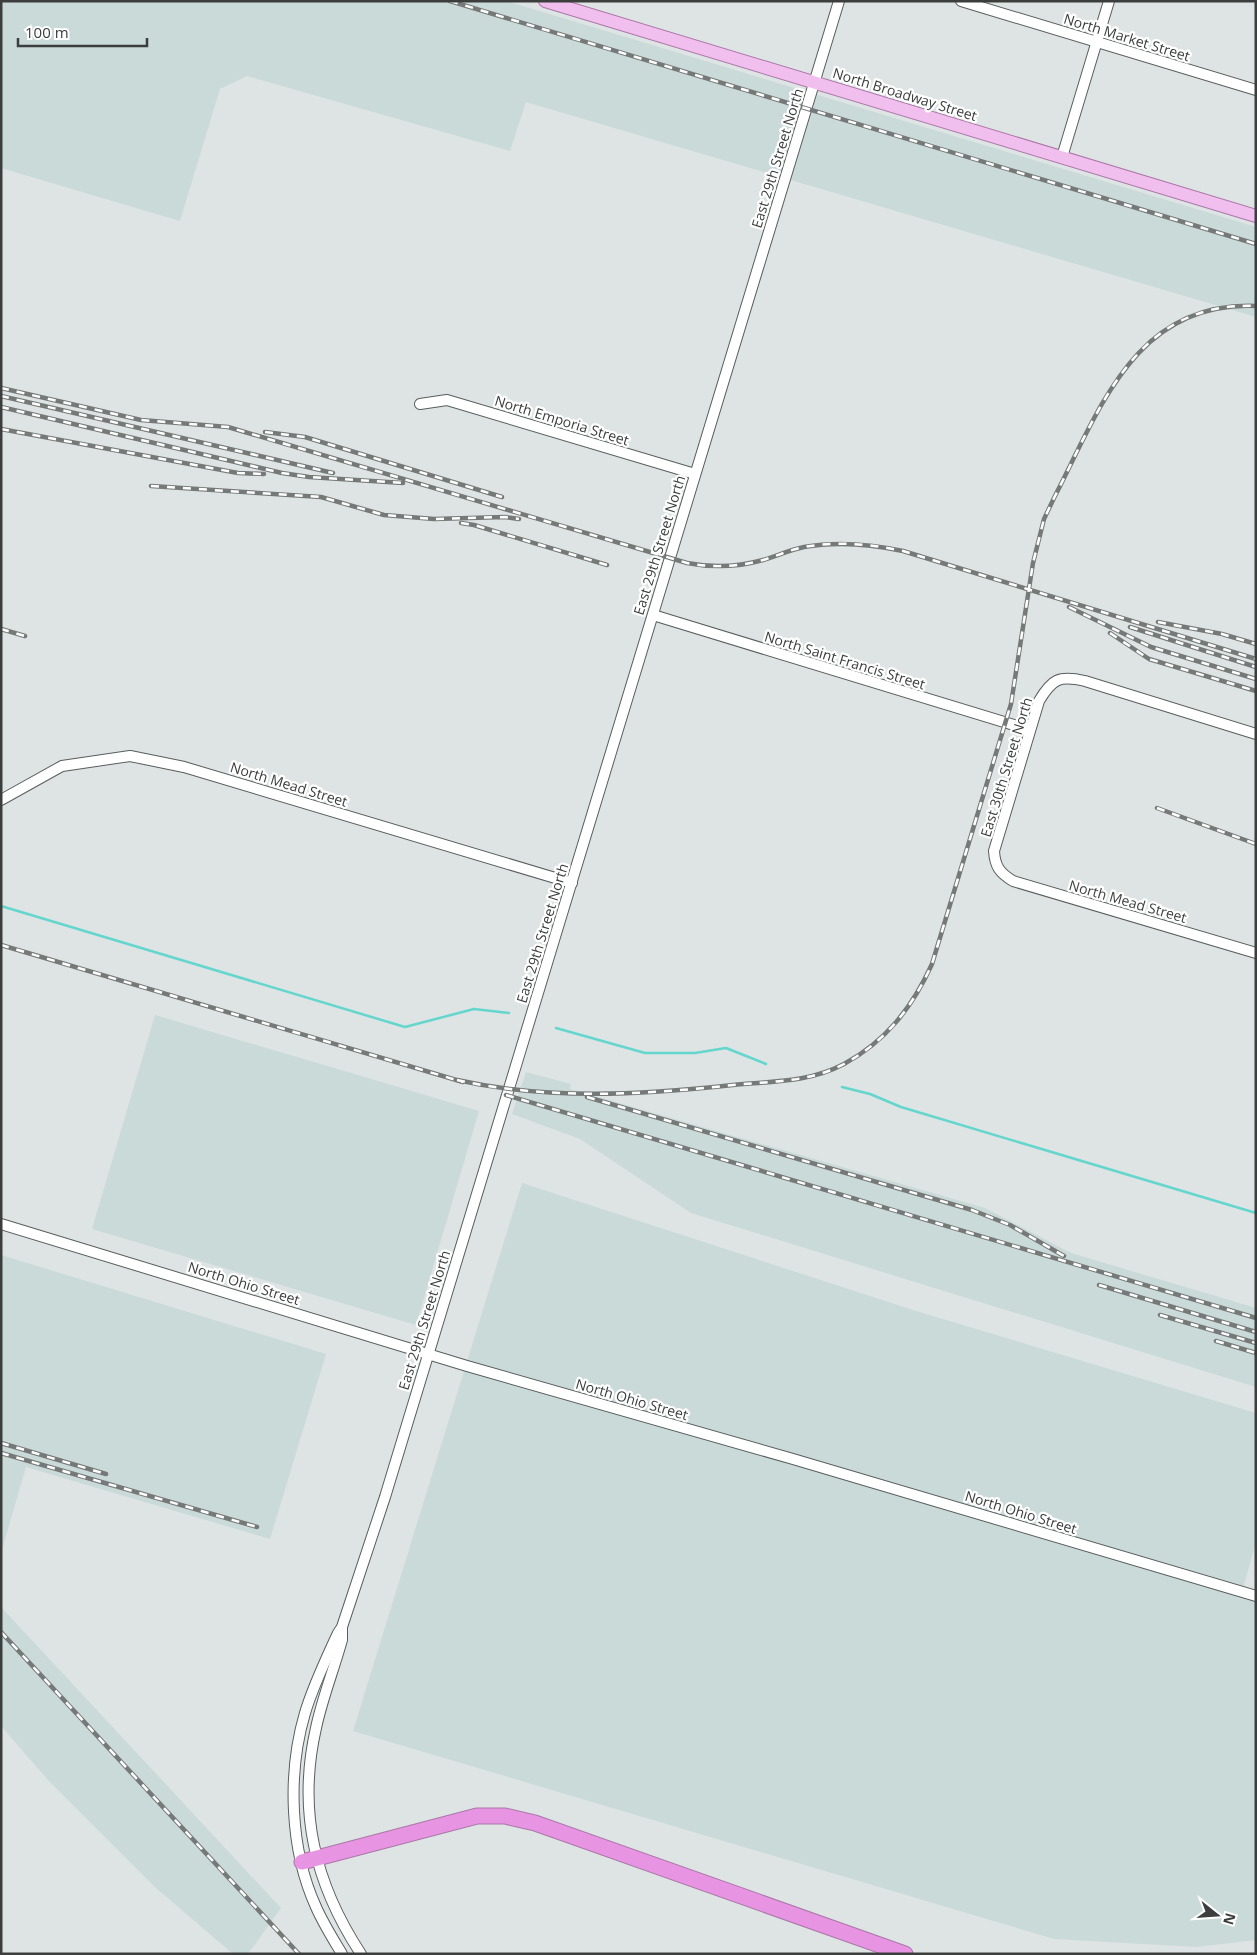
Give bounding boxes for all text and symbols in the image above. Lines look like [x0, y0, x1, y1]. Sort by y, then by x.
street label: North Market Street [1062, 9, 1192, 65]
scale bar [18, 15, 146, 47]
text: 100 m [25, 22, 69, 42]
street label: North Broadway Street [831, 63, 979, 125]
street label: East 29th Street North [747, 86, 807, 230]
street label: North Emporia Street [493, 391, 631, 449]
street label: East 29th Street North [629, 473, 689, 617]
street label: North Saint Francis Street [762, 626, 928, 694]
street label: East 30th Street North [976, 695, 1036, 839]
street label: North Mead Street [228, 757, 350, 811]
street label: East 29th Street North [512, 861, 572, 1005]
street label: North Mead Street [1067, 875, 1189, 927]
street label: East 29th Street North [394, 1248, 454, 1392]
street label: North Ohio Street [186, 1257, 302, 1309]
street label: North Ohio Street [574, 1374, 690, 1424]
street label: North Ohio Street [963, 1486, 1079, 1538]
north arrow [1192, 1890, 1242, 1940]
text: N [1219, 1911, 1241, 1927]

